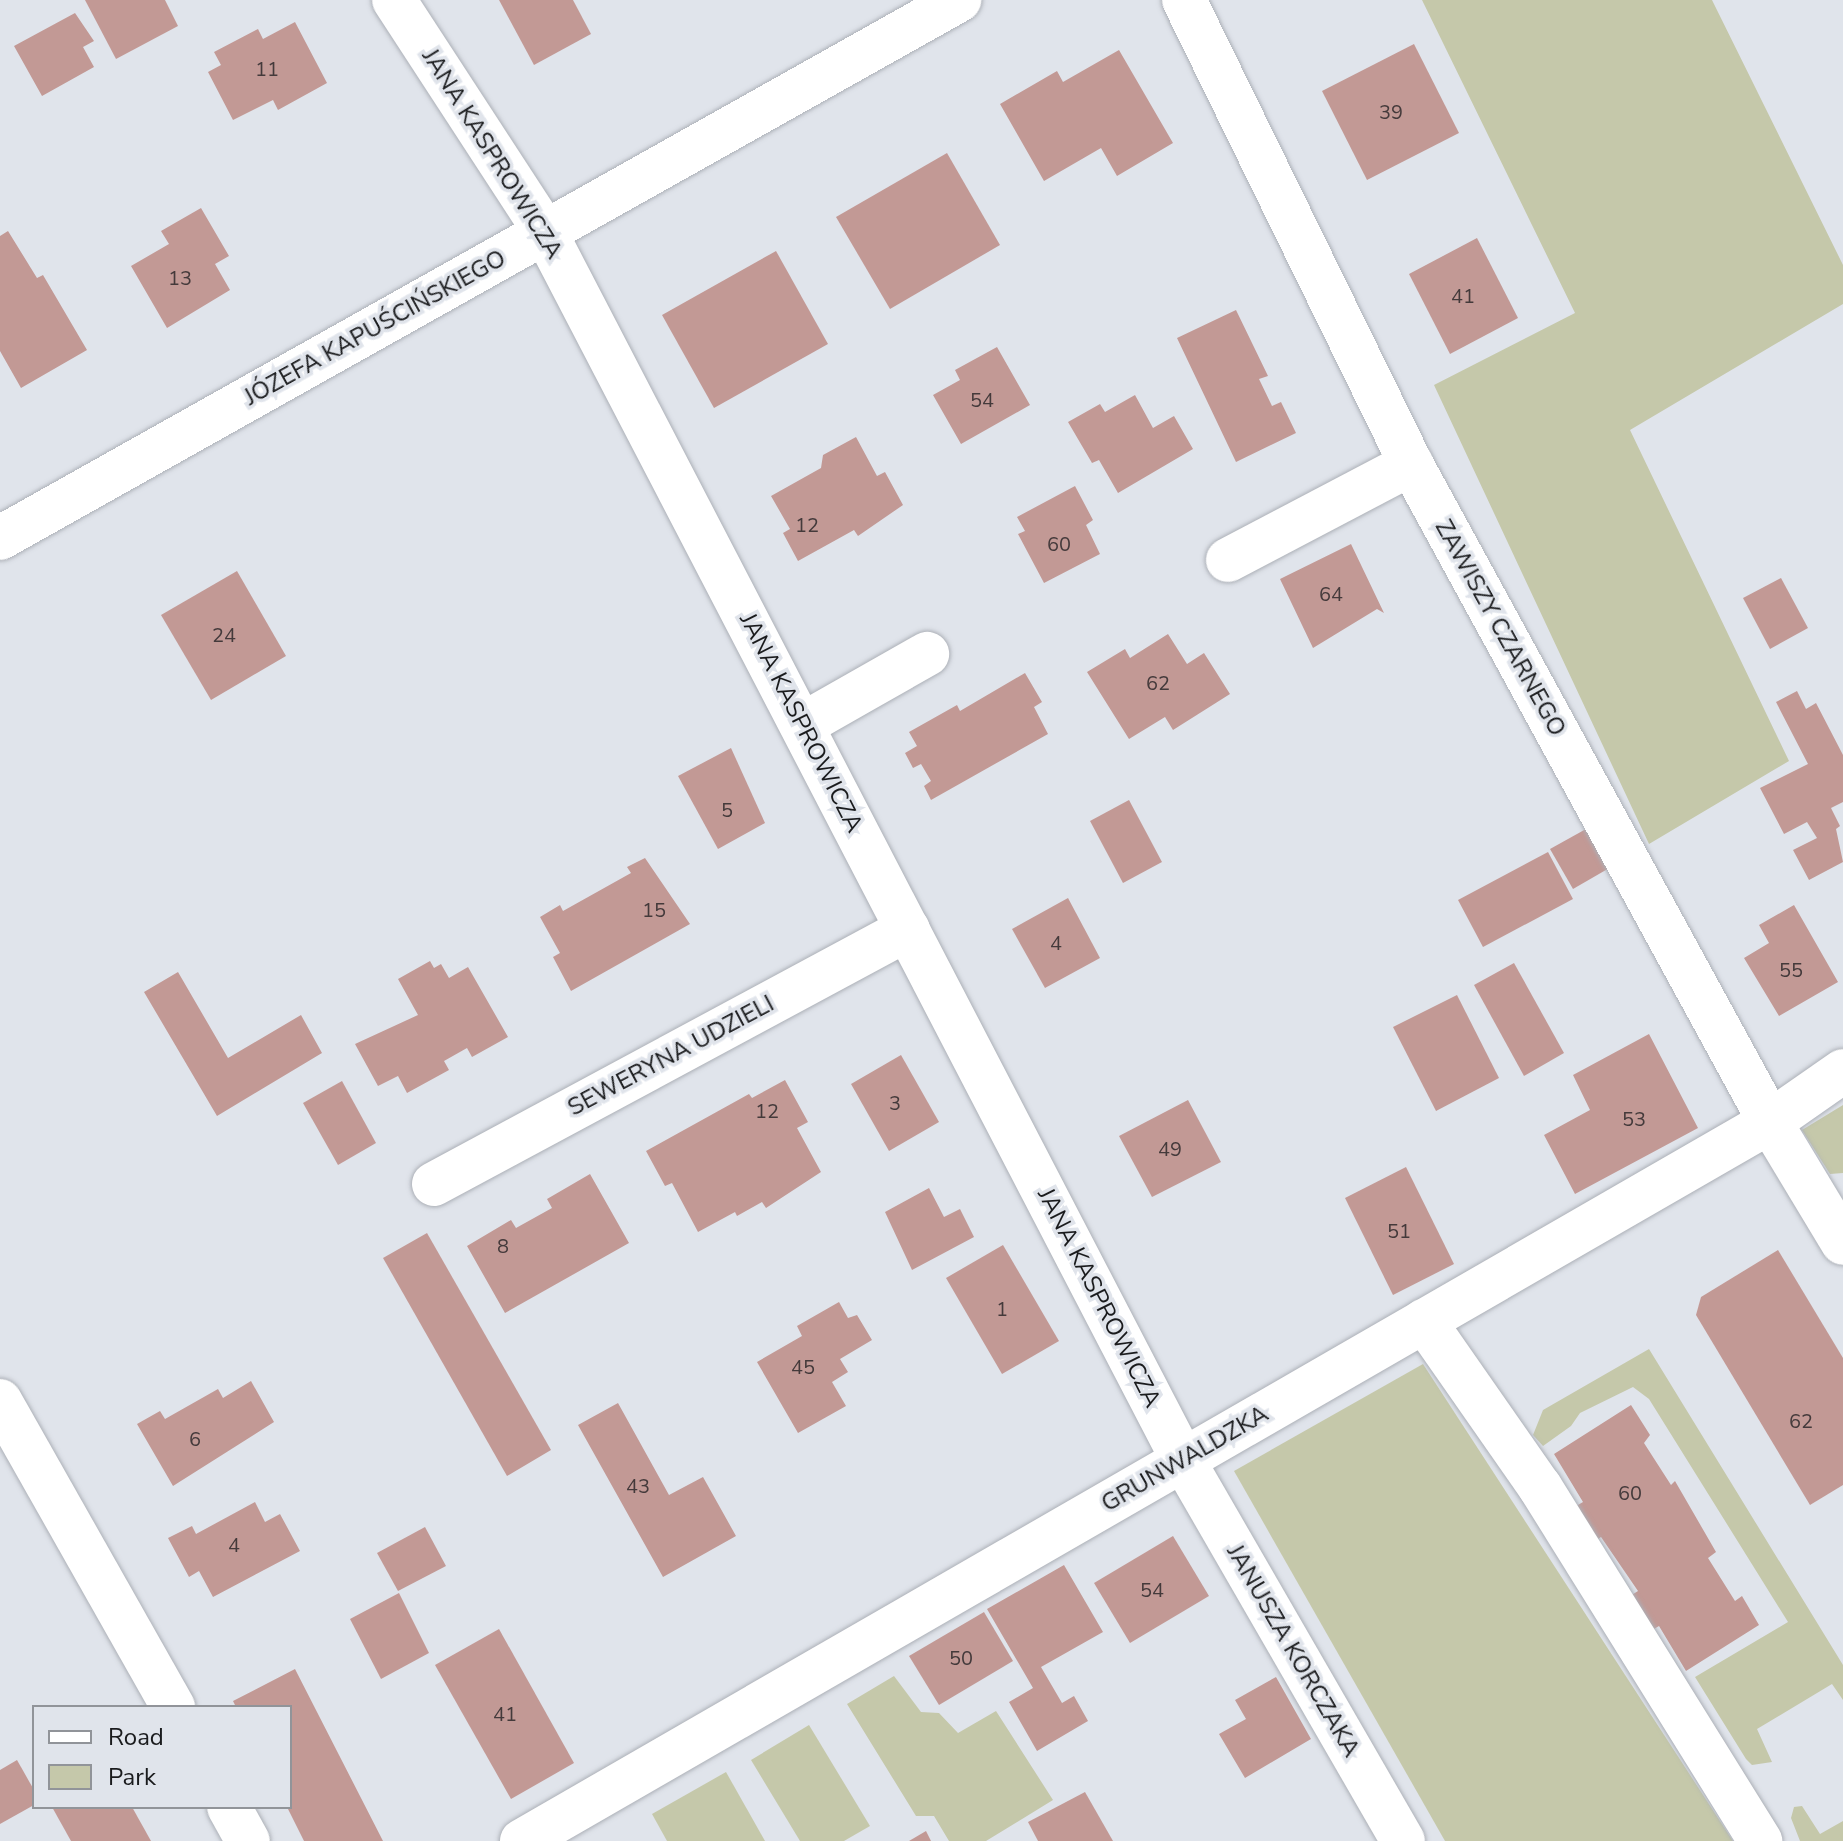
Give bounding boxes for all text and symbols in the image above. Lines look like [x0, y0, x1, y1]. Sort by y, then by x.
street label: JANA KASPROWICZA [416, 44, 568, 264]
house number: 11 [255, 57, 279, 81]
house number: 39 [1379, 100, 1403, 124]
street label: JÓZEFA KAPUŚCIŃSKIEGO [239, 244, 511, 412]
house number: 13 [168, 266, 192, 290]
house number: 41 [1451, 284, 1475, 308]
house number: 54 [970, 388, 994, 412]
house number: 12 [795, 513, 819, 537]
street label: ZAWISZY CZARNEGO [1429, 515, 1571, 741]
house number: 60 [1047, 532, 1071, 556]
house number: 64 [1319, 582, 1343, 606]
street label: JANA KASPROWICZA [733, 609, 869, 837]
house number: 24 [212, 623, 236, 647]
house number: 62 [1146, 671, 1170, 695]
house number: 5 [721, 798, 733, 822]
house number: 15 [642, 898, 666, 922]
house number: 4 [1050, 931, 1062, 955]
house number: 55 [1779, 958, 1803, 982]
street label: SEWERYNA UDZIELI [563, 989, 779, 1123]
house number: 3 [889, 1091, 901, 1115]
house number: 12 [755, 1099, 779, 1123]
house number: 53 [1622, 1107, 1646, 1131]
house number: 49 [1158, 1137, 1182, 1161]
street label: JANA KASPROWICZA [1031, 1184, 1167, 1412]
house number: 51 [1387, 1219, 1411, 1243]
house number: 8 [497, 1234, 509, 1258]
house number: 1 [996, 1297, 1008, 1321]
house number: 45 [791, 1355, 815, 1379]
street label: GRUNWALDZKA [1096, 1400, 1274, 1518]
house number: 62 [1789, 1409, 1813, 1433]
house number: 6 [189, 1427, 201, 1451]
house number: 43 [626, 1474, 650, 1498]
house number: 60 [1618, 1481, 1642, 1505]
house number: 4 [228, 1533, 240, 1557]
street label: JANUSZA KORCZAKA [1220, 1540, 1366, 1762]
house number: 54 [1140, 1578, 1164, 1602]
house number: 50 [949, 1646, 973, 1670]
house number: 41 [493, 1702, 517, 1726]
legend [32, 1705, 292, 1809]
text: Road [108, 1721, 164, 1753]
text: Park [108, 1761, 156, 1793]

